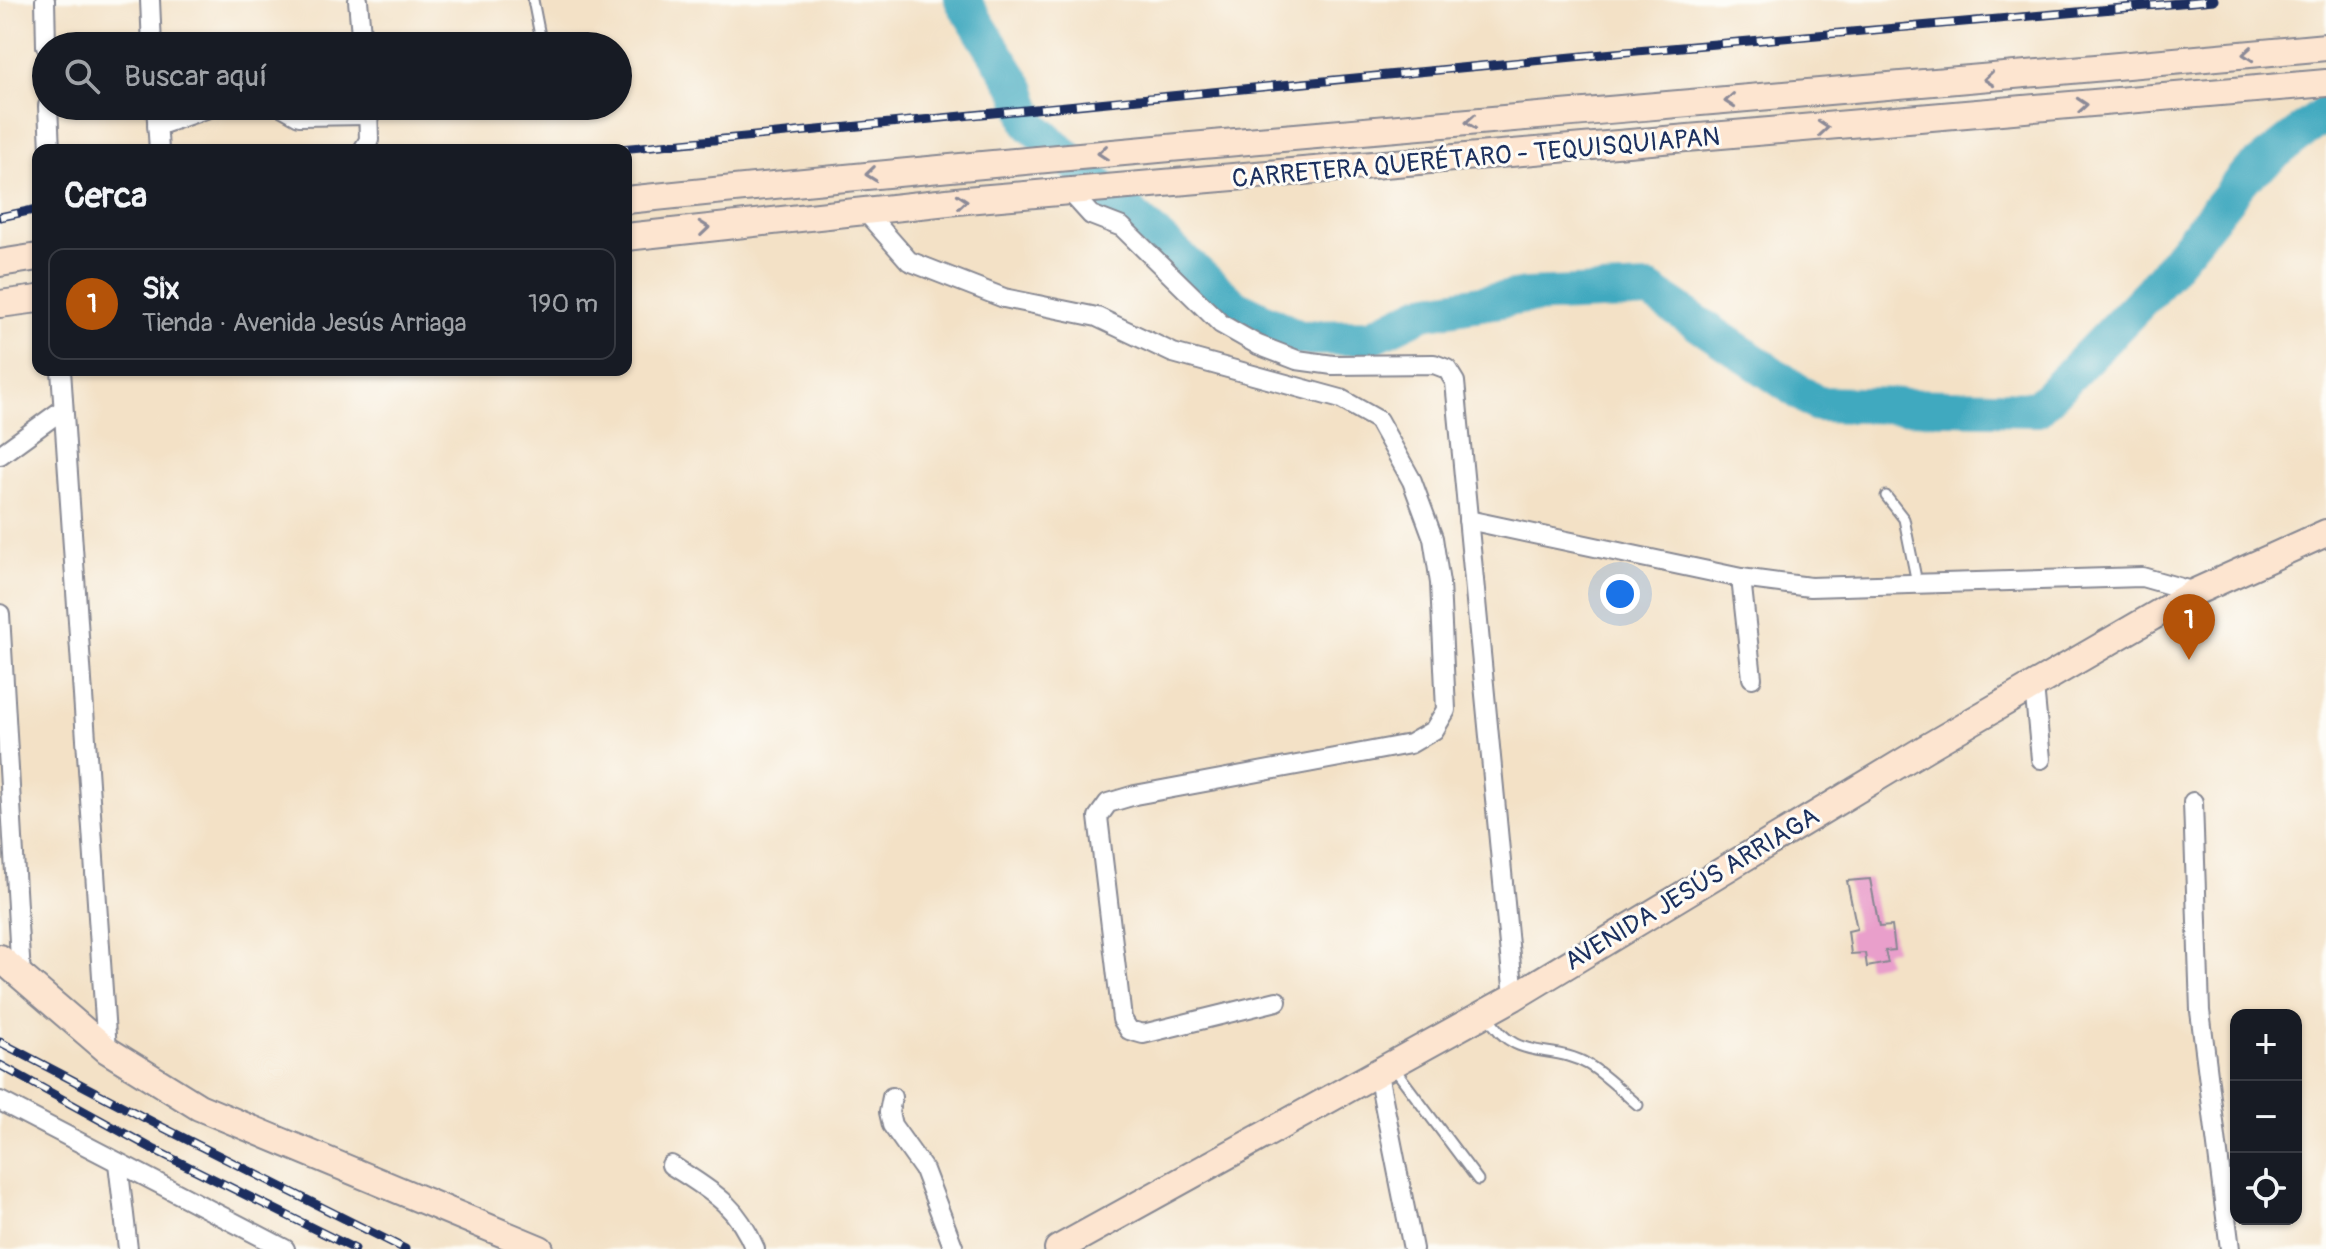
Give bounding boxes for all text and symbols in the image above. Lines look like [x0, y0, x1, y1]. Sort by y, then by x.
search box [32, 32, 632, 120]
one-way arrow [2241, 46, 2254, 63]
icon: search [60, 54, 104, 98]
text: Buscar aquí [124, 58, 267, 95]
one-way arrow [1983, 70, 1996, 87]
one-way arrow [1723, 92, 1736, 109]
one-way arrow [2076, 97, 2089, 114]
one-way arrow [1464, 113, 1477, 130]
one-way arrow [1817, 120, 1830, 137]
street label: CARRETERA QUERÉTARO - TEQUISQUIAPAN [1231, 121, 1721, 195]
one-way arrow [1096, 144, 1109, 161]
one-way arrow [864, 166, 877, 183]
text: Cerca [64, 175, 147, 218]
one-way arrow [956, 192, 969, 209]
one-way arrow [697, 220, 710, 237]
text: Six [142, 270, 180, 307]
text: 1 [87, 288, 97, 320]
text: 190 m [528, 288, 598, 320]
text: Tienda · Avenida Jesús Arriaga [142, 307, 467, 339]
your location [1600, 574, 1640, 614]
pin: 1 [2163, 594, 2215, 660]
street label: AVENIDA JESÚS ARRIAGA [1559, 800, 1825, 978]
map controls [2230, 1009, 2302, 1225]
button: + [2230, 1009, 2302, 1081]
button: − [2230, 1081, 2302, 1153]
button: locate [2230, 1153, 2302, 1225]

